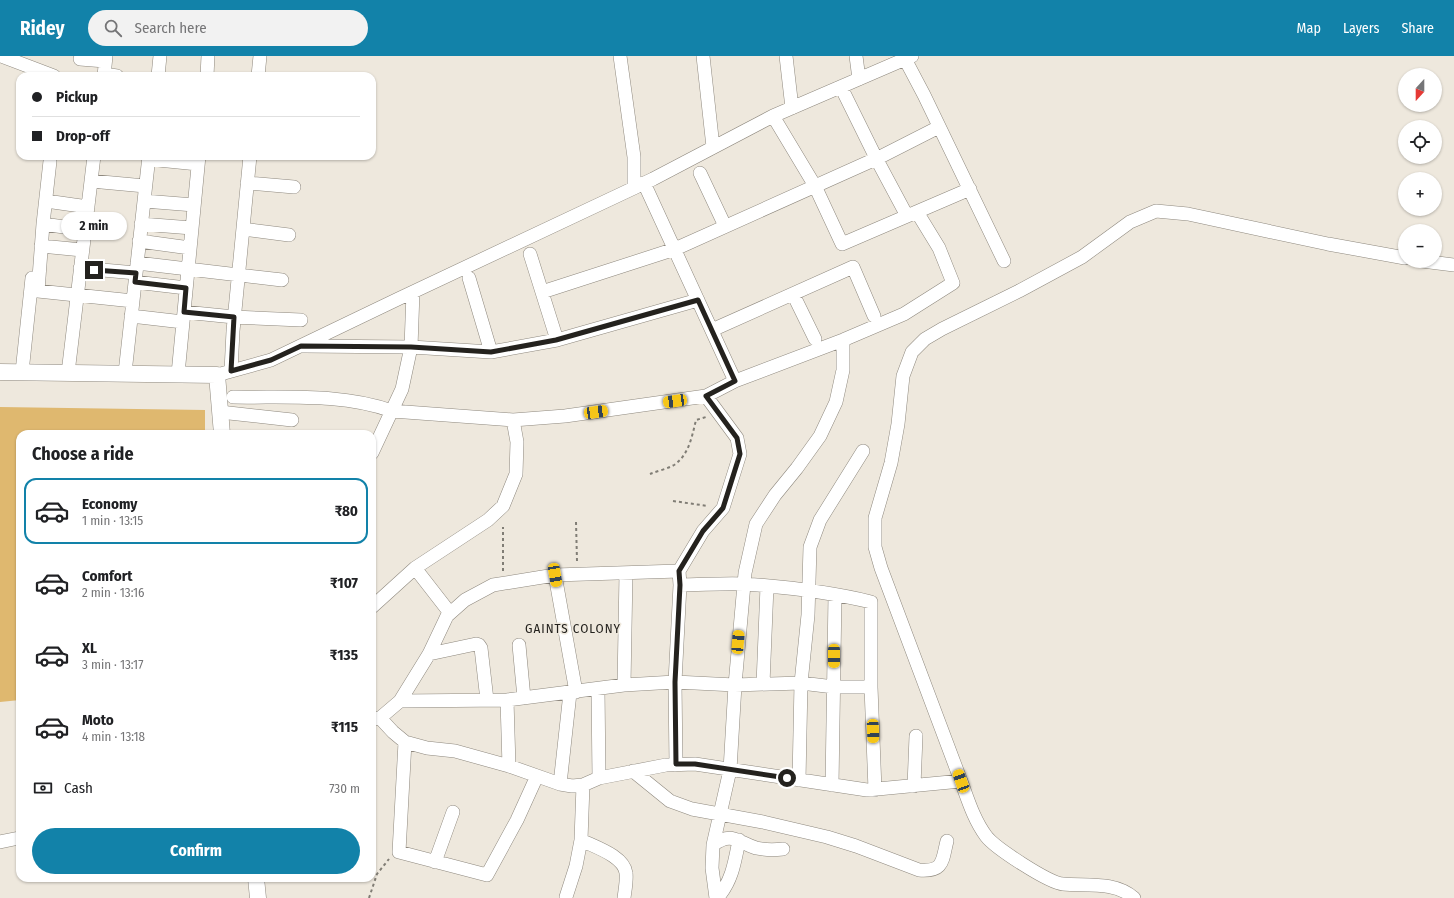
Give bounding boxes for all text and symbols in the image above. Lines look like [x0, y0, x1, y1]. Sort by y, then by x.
search box [88, 10, 368, 46]
text: Ridey [20, 17, 64, 40]
icon: search [102, 17, 124, 39]
text: Search here [134, 19, 207, 37]
text: Map [1297, 20, 1321, 37]
text: Layers [1343, 20, 1379, 37]
text: Share [1401, 20, 1434, 37]
north arrow [1398, 68, 1442, 112]
map controls [1398, 68, 1442, 268]
text: Pickup [56, 88, 98, 106]
button: locate [1398, 120, 1442, 164]
text: Drop-off [56, 127, 110, 145]
button: + [1398, 172, 1442, 216]
callout: 2 min [61, 212, 127, 240]
text: 2 min [80, 218, 108, 233]
button: − [1398, 224, 1442, 268]
route end [85, 261, 103, 279]
car [662, 393, 688, 409]
car [583, 404, 609, 420]
text: Choose a ride [32, 443, 134, 465]
icon: car [34, 493, 70, 529]
text: Economy [82, 495, 137, 513]
text: ₹80 [335, 502, 358, 520]
text: 1 min · 13:15 [82, 513, 143, 528]
car [547, 562, 563, 588]
icon: car [34, 565, 70, 601]
text: Comfort [82, 567, 133, 585]
text: ₹107 [330, 574, 358, 592]
text: 2 min · 13:16 [82, 585, 144, 600]
district label: GAINTS COLONY [525, 621, 621, 636]
car [731, 630, 745, 654]
icon: car [34, 637, 70, 673]
text: XL [82, 639, 97, 657]
car [828, 644, 840, 668]
text: ₹135 [330, 646, 358, 664]
text: 3 min · 13:17 [82, 657, 143, 672]
icon: car [34, 709, 70, 745]
text: Moto [82, 711, 114, 729]
text: ₹115 [331, 718, 358, 736]
car [867, 719, 879, 743]
text: 4 min · 13:18 [82, 729, 145, 744]
car [951, 768, 971, 794]
route start [778, 769, 796, 787]
icon: cash [32, 777, 54, 799]
text: Cash [64, 779, 93, 797]
text: 730 m [329, 781, 360, 796]
button: Confirm [32, 828, 360, 874]

